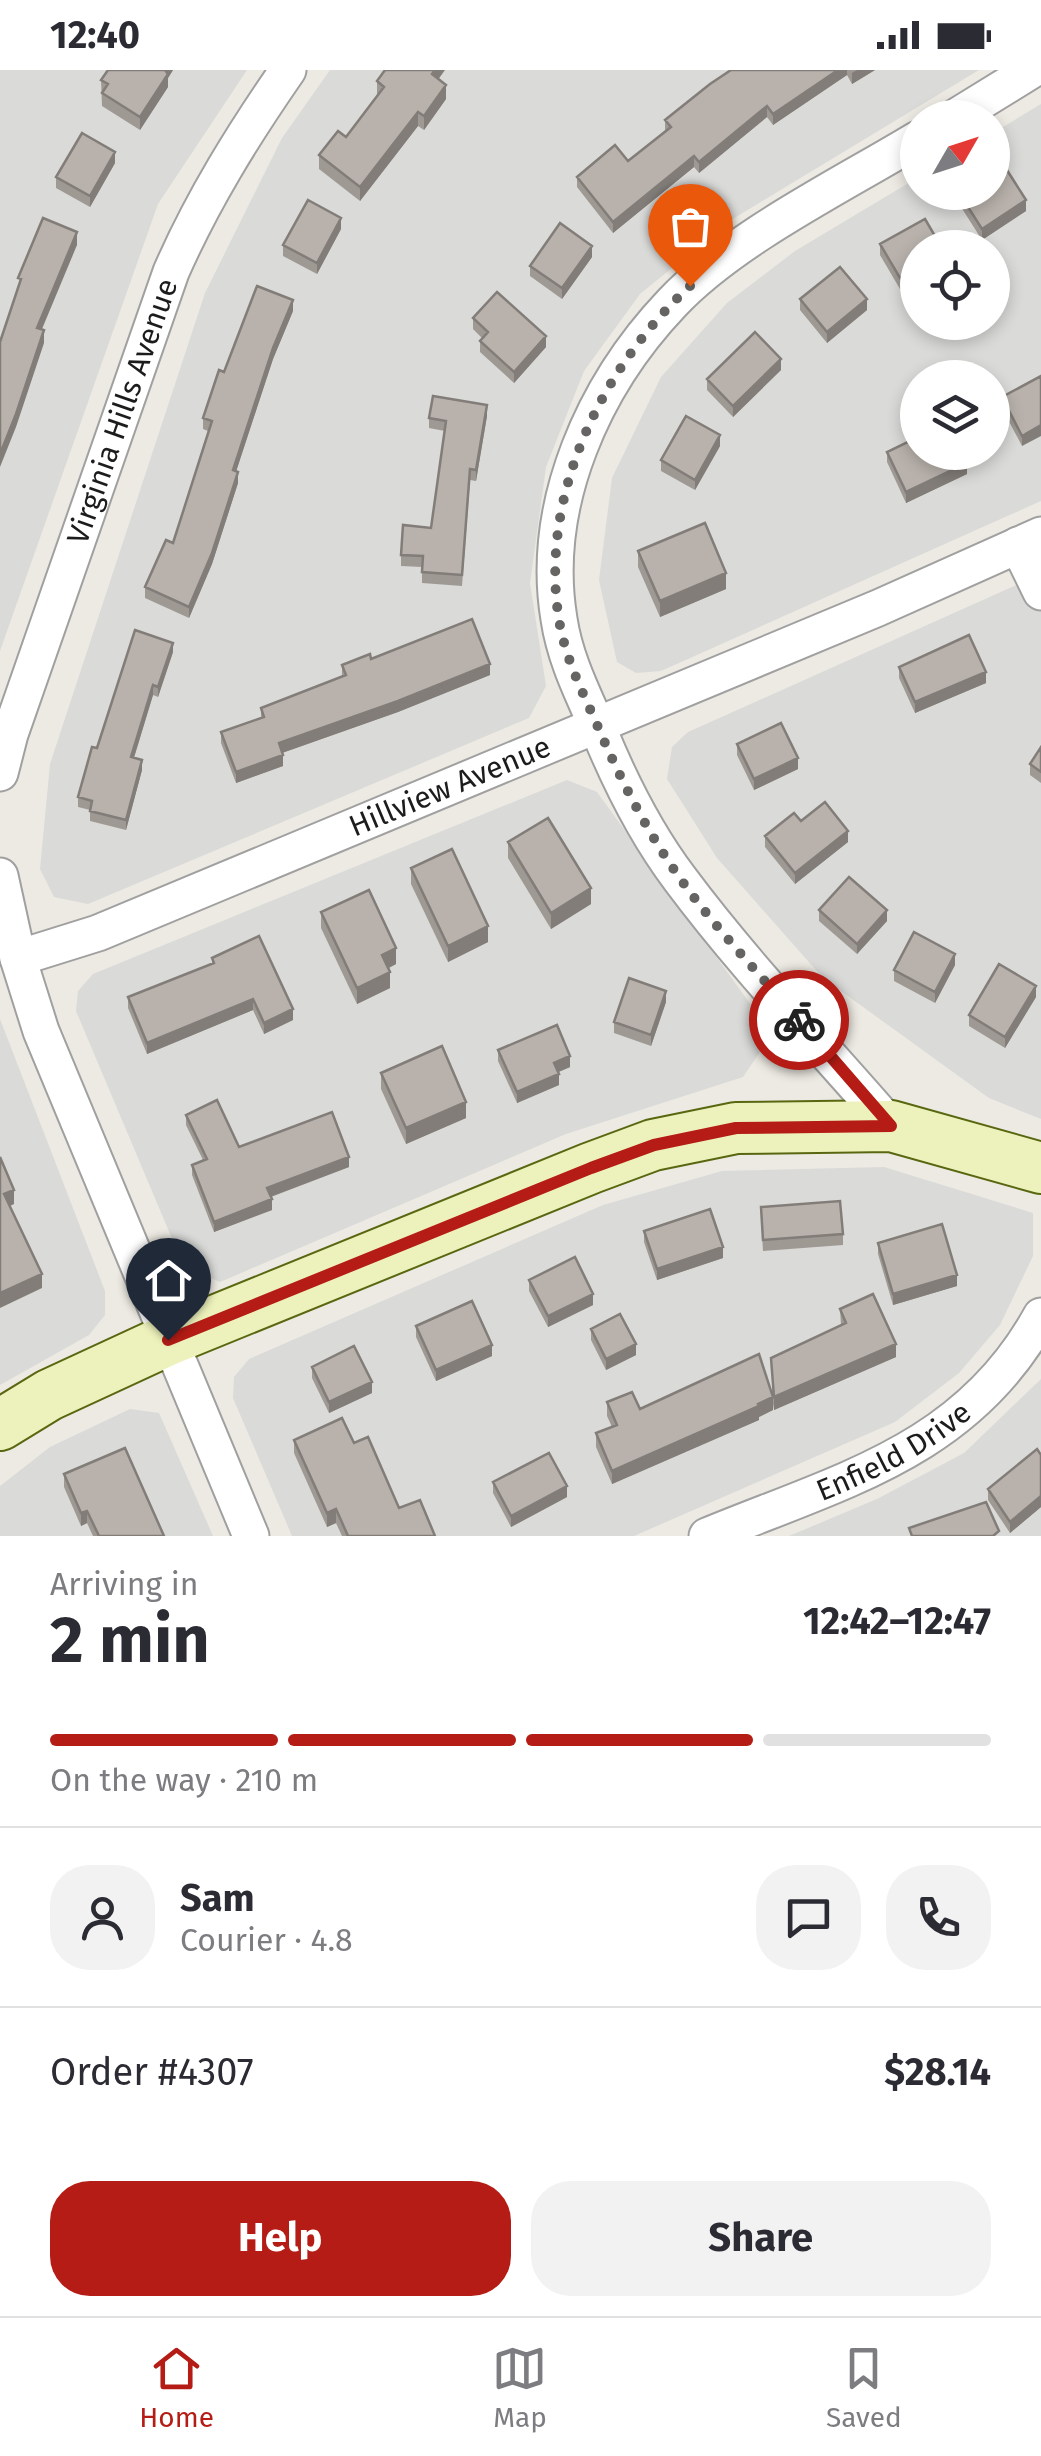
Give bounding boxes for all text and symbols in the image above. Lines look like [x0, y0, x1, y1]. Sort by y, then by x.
text: 12:40 [50, 12, 140, 58]
north arrow [900, 100, 1010, 210]
map controls [900, 100, 1010, 470]
pin [648, 184, 733, 287]
icon: bag [663, 199, 718, 254]
button: locate [900, 230, 1010, 340]
street label: Virginia Hills Avenue [60, 274, 185, 549]
button: layers [900, 360, 1010, 470]
street label: Hillview Avenue [344, 728, 556, 844]
courier [749, 970, 849, 1070]
icon: bike [772, 993, 827, 1048]
pin [126, 1238, 211, 1341]
icon: home [141, 1253, 196, 1308]
street label: Enfield Drive [811, 1394, 978, 1509]
text: Arriving in [50, 1565, 198, 1603]
text: 12:42–12:47 [803, 1598, 991, 1644]
text: 2 min [50, 1601, 210, 1679]
text: On the way · 210 m [50, 1761, 318, 1799]
button: person [50, 1865, 155, 1970]
button: chat [756, 1865, 861, 1970]
button: phone [886, 1865, 991, 1970]
text: Sam [180, 1875, 255, 1921]
text: Courier · 4.8 [180, 1921, 353, 1959]
text: Order #4307 [50, 2049, 254, 2095]
text: $28.14 [884, 2049, 991, 2095]
button: Help [50, 2181, 511, 2296]
button: Share [531, 2181, 991, 2296]
tab: Home [139, 2341, 214, 2434]
tab: Map [492, 2341, 547, 2434]
tab: Saved [826, 2341, 902, 2434]

